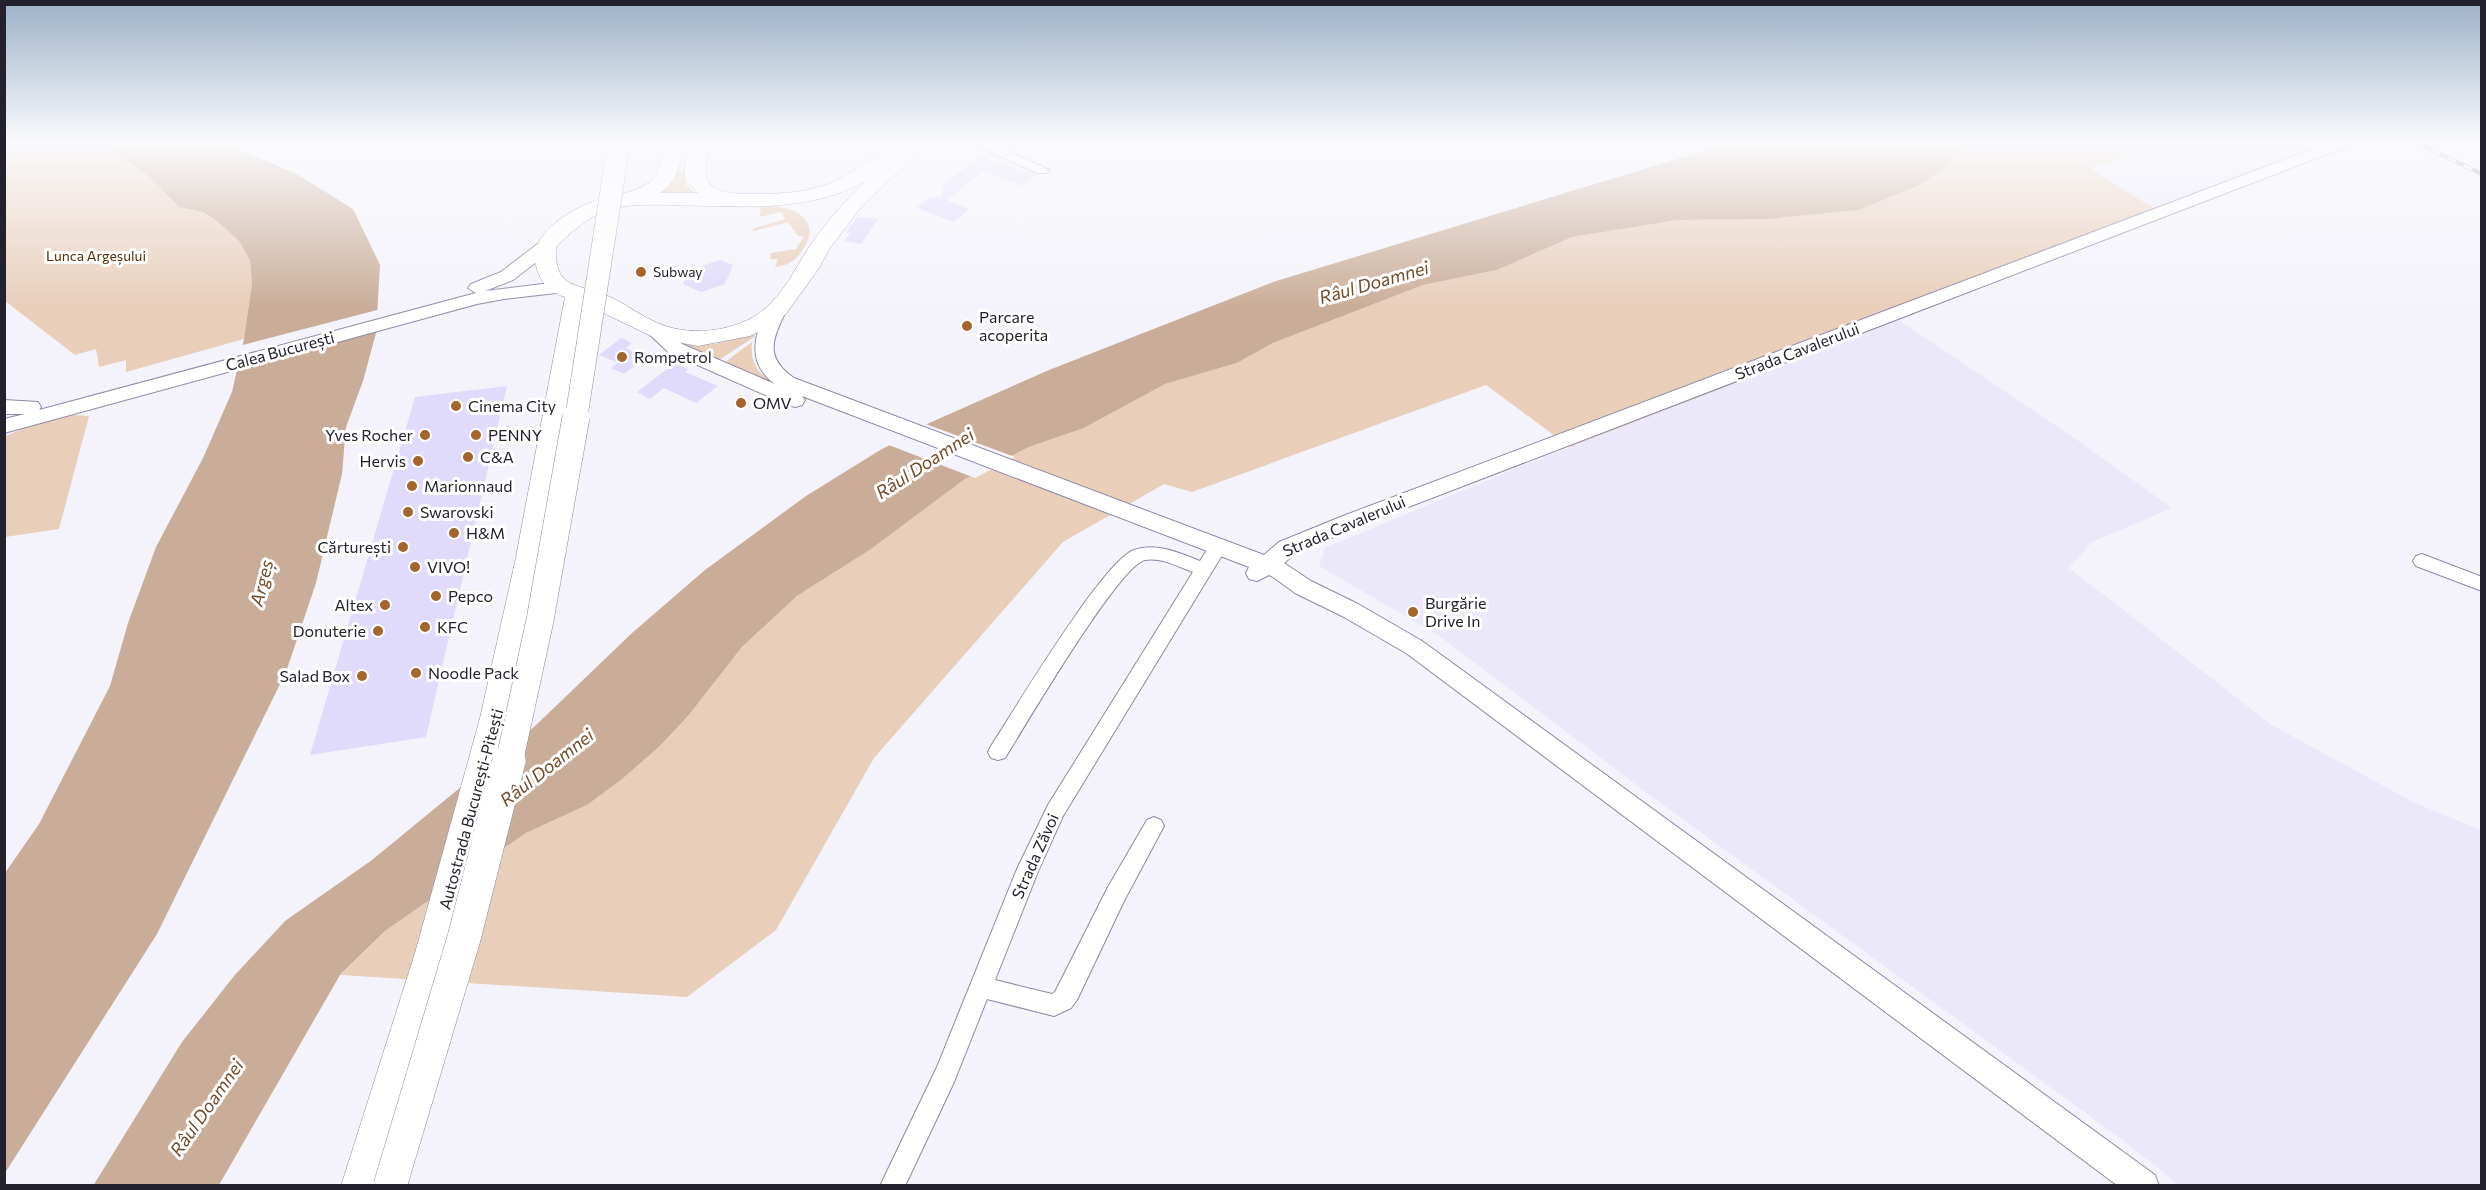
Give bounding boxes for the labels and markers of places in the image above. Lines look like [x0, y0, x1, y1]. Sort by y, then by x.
place label: Subway [653, 263, 703, 280]
marker: Subway [634, 265, 648, 279]
place label: Parcare acoperita [979, 307, 1048, 344]
marker: Parcare acoperita [960, 319, 974, 333]
place label: Rompetrol [634, 347, 712, 366]
marker: Rompetrol [615, 350, 629, 364]
place label: OMV [753, 393, 791, 412]
place label: Cinema City [468, 396, 556, 415]
marker: OMV [734, 396, 748, 410]
marker: Cinema City [449, 399, 463, 413]
place label: Yves Rocher [325, 425, 414, 444]
place label: PENNY [488, 425, 543, 444]
marker: Yves Rocher [418, 428, 432, 442]
marker: PENNY [469, 428, 483, 442]
place label: C&A [480, 447, 514, 466]
marker: C&A [461, 450, 475, 464]
place label: Hervis [360, 451, 406, 470]
marker: Hervis [411, 454, 425, 468]
place label: Marionnaud [424, 476, 512, 495]
marker: Marionnaud [405, 479, 419, 493]
place label: Swarovski [420, 502, 494, 521]
marker: Swarovski [401, 505, 415, 519]
place label: H&M [466, 523, 505, 542]
marker: H&M [447, 526, 461, 540]
place label: Cărturești [317, 537, 391, 558]
marker: Cărturești [396, 540, 410, 554]
place label: VIVO! [427, 557, 470, 576]
marker: VIVO! [408, 560, 422, 574]
place label: Pepco [448, 586, 493, 605]
marker: Pepco [429, 589, 443, 603]
place label: Burgărie Drive In [1425, 593, 1486, 630]
place label: Altex [335, 595, 373, 614]
marker: Altex [378, 598, 392, 612]
marker: Burgărie Drive In [1406, 605, 1420, 619]
place label: KFC [437, 617, 468, 636]
marker: KFC [418, 620, 432, 634]
place label: Donuterie [293, 621, 366, 640]
marker: Donuterie [371, 624, 385, 638]
place label: Noodle Pack [428, 663, 519, 682]
place label: Salad Box [279, 666, 350, 685]
marker: Noodle Pack [409, 666, 423, 680]
marker: Salad Box [355, 669, 369, 683]

